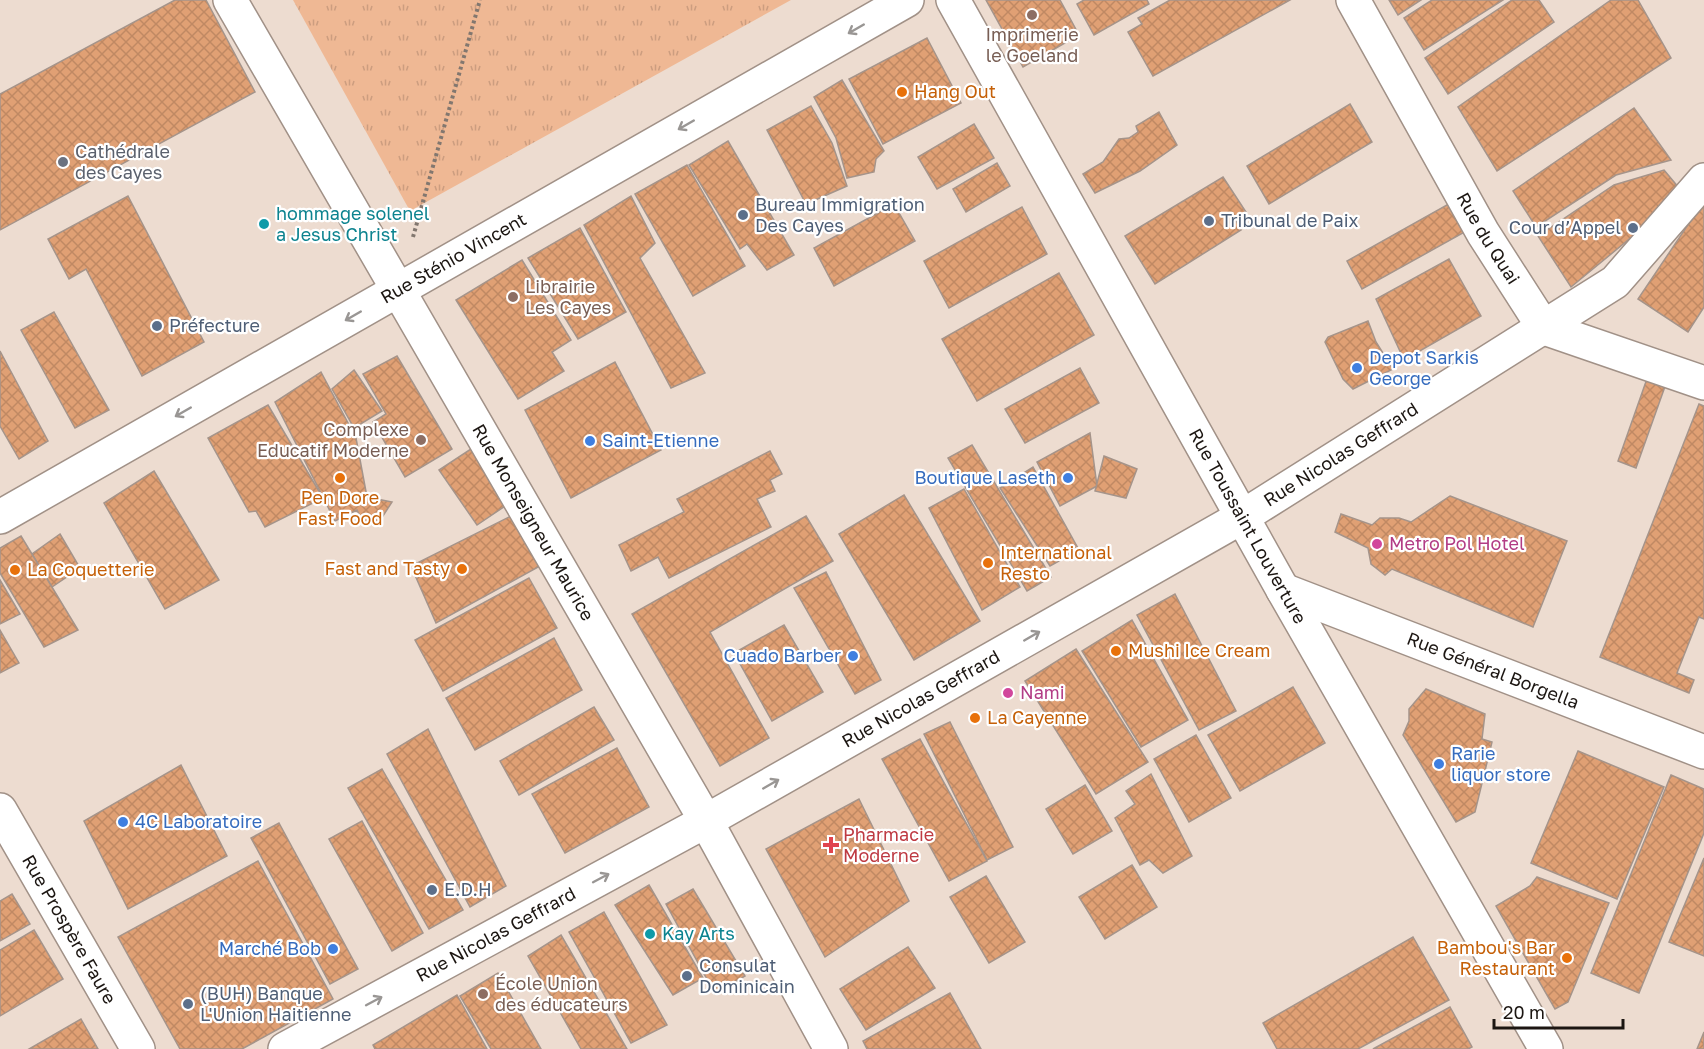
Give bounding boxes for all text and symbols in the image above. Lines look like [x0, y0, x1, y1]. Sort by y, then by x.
marker: Imprimerie le Goeland [1025, 8, 1039, 22]
one-way arrow [848, 23, 865, 35]
place label: Imprimerie le Goeland [985, 23, 1079, 66]
place label: Hang Out [914, 80, 996, 102]
marker: Hang Out [895, 85, 909, 99]
one-way arrow [678, 120, 695, 132]
place label: Cathédrale des Cayes [75, 140, 170, 183]
marker: Cathédrale des Cayes [56, 155, 70, 169]
street label: Rue du Quai [1453, 188, 1525, 288]
place label: Bureau Immigration Des Cayes [755, 193, 925, 236]
place label: hommage solenel a Jesus Christ [276, 202, 430, 245]
street label: Rue Sténio Vincent [376, 207, 530, 308]
marker: Bureau Immigration Des Cayes [736, 208, 750, 222]
place label: Tribunal de Paix [1221, 209, 1358, 231]
marker: Tribunal de Paix [1202, 214, 1216, 228]
place label: Cour d’Appel [1509, 216, 1621, 238]
marker: hommage solenel a Jesus Christ [257, 217, 271, 231]
marker: Cour d’Appel [1626, 221, 1640, 235]
place label: Librairie Les Cayes [525, 275, 611, 318]
marker: Librairie Les Cayes [506, 290, 520, 304]
one-way arrow [345, 310, 362, 322]
place label: Préfecture [169, 314, 260, 336]
marker: Préfecture [150, 319, 164, 333]
place label: Depot Sarkis George [1369, 346, 1479, 389]
marker: Depot Sarkis George [1350, 361, 1364, 375]
street label: Rue Nicolas Geffrard [1259, 397, 1422, 511]
one-way arrow [175, 407, 193, 418]
place label: Complexe Educatif Moderne [257, 418, 409, 461]
street label: Rue Monseigneur Maurice [468, 420, 599, 624]
street label: Rue Toussaint Louverture [1185, 424, 1312, 627]
place label: Saint-Etienne [602, 429, 719, 451]
marker: Complexe Educatif Moderne [414, 433, 428, 447]
marker: Saint-Etienne [583, 434, 597, 448]
place label: Boutique Laseth [914, 466, 1056, 488]
marker: Pen Dore Fast Food [333, 471, 347, 485]
marker: Boutique Laseth [1061, 471, 1075, 485]
place label: Pen Dore Fast Food [298, 486, 382, 529]
place label: Metro Pol Hotel [1389, 532, 1525, 554]
marker: Metro Pol Hotel [1370, 537, 1384, 551]
place label: International Resto [1000, 541, 1112, 584]
marker: International Resto [981, 556, 995, 570]
place label: Fast and Tasty [325, 557, 450, 579]
place label: La Coquetterie [27, 558, 155, 580]
marker: Fast and Tasty [455, 562, 469, 576]
marker: La Coquetterie [8, 563, 22, 577]
street label: Rue Général Borgella [1404, 627, 1583, 713]
one-way arrow [1023, 630, 1040, 642]
place label: Mushi Ice Cream [1128, 639, 1270, 661]
place label: Cuado Barber [724, 644, 841, 666]
marker: Mushi Ice Cream [1109, 644, 1123, 658]
street label: Rue Nicolas Geffrard [838, 645, 1003, 752]
marker: Cuado Barber [846, 649, 860, 663]
place label: Nami [1020, 681, 1065, 703]
marker: Nami [1001, 686, 1015, 700]
place label: La Cayenne [987, 706, 1087, 728]
marker: La Cayenne [968, 711, 982, 725]
place label: Rarie liquor store [1451, 742, 1551, 785]
marker: Rarie liquor store [1432, 757, 1446, 771]
one-way arrow [762, 778, 779, 790]
place label: 4C Laboratoire [135, 810, 262, 832]
marker: 4C Laboratoire [116, 815, 130, 829]
place label: Pharmacie Moderne [843, 823, 934, 866]
marker: Pharmacie Moderne [824, 838, 838, 852]
street label: Rue Prospère Faure [18, 850, 122, 1008]
one-way arrow [591, 872, 609, 883]
place label: E.D.H [444, 878, 492, 900]
street label: Rue Nicolas Geffrard [412, 882, 579, 986]
marker: E.D.H [425, 883, 439, 897]
place label: Kay Arts [662, 922, 735, 944]
marker: Kay Arts [643, 927, 657, 941]
place label: Bambou's Bar Restaurant [1437, 936, 1555, 979]
place label: Marché Bob [219, 937, 321, 959]
marker: Marché Bob [326, 942, 340, 956]
marker: Bambou's Bar Restaurant [1560, 951, 1574, 965]
place label: Consulat Dominicain [699, 954, 795, 997]
marker: Consulat Dominicain [680, 969, 694, 983]
place label: École Union des éducateurs [495, 972, 628, 1015]
place label: (BUH) Banque L'Union Haitienne [200, 982, 352, 1025]
marker: École Union des éducateurs [476, 987, 490, 1001]
scale bar [1494, 992, 1623, 1030]
one-way arrow [365, 995, 382, 1007]
marker: (BUH) Banque L'Union Haitienne [181, 997, 195, 1011]
text: 20 m [1503, 1001, 1545, 1023]

